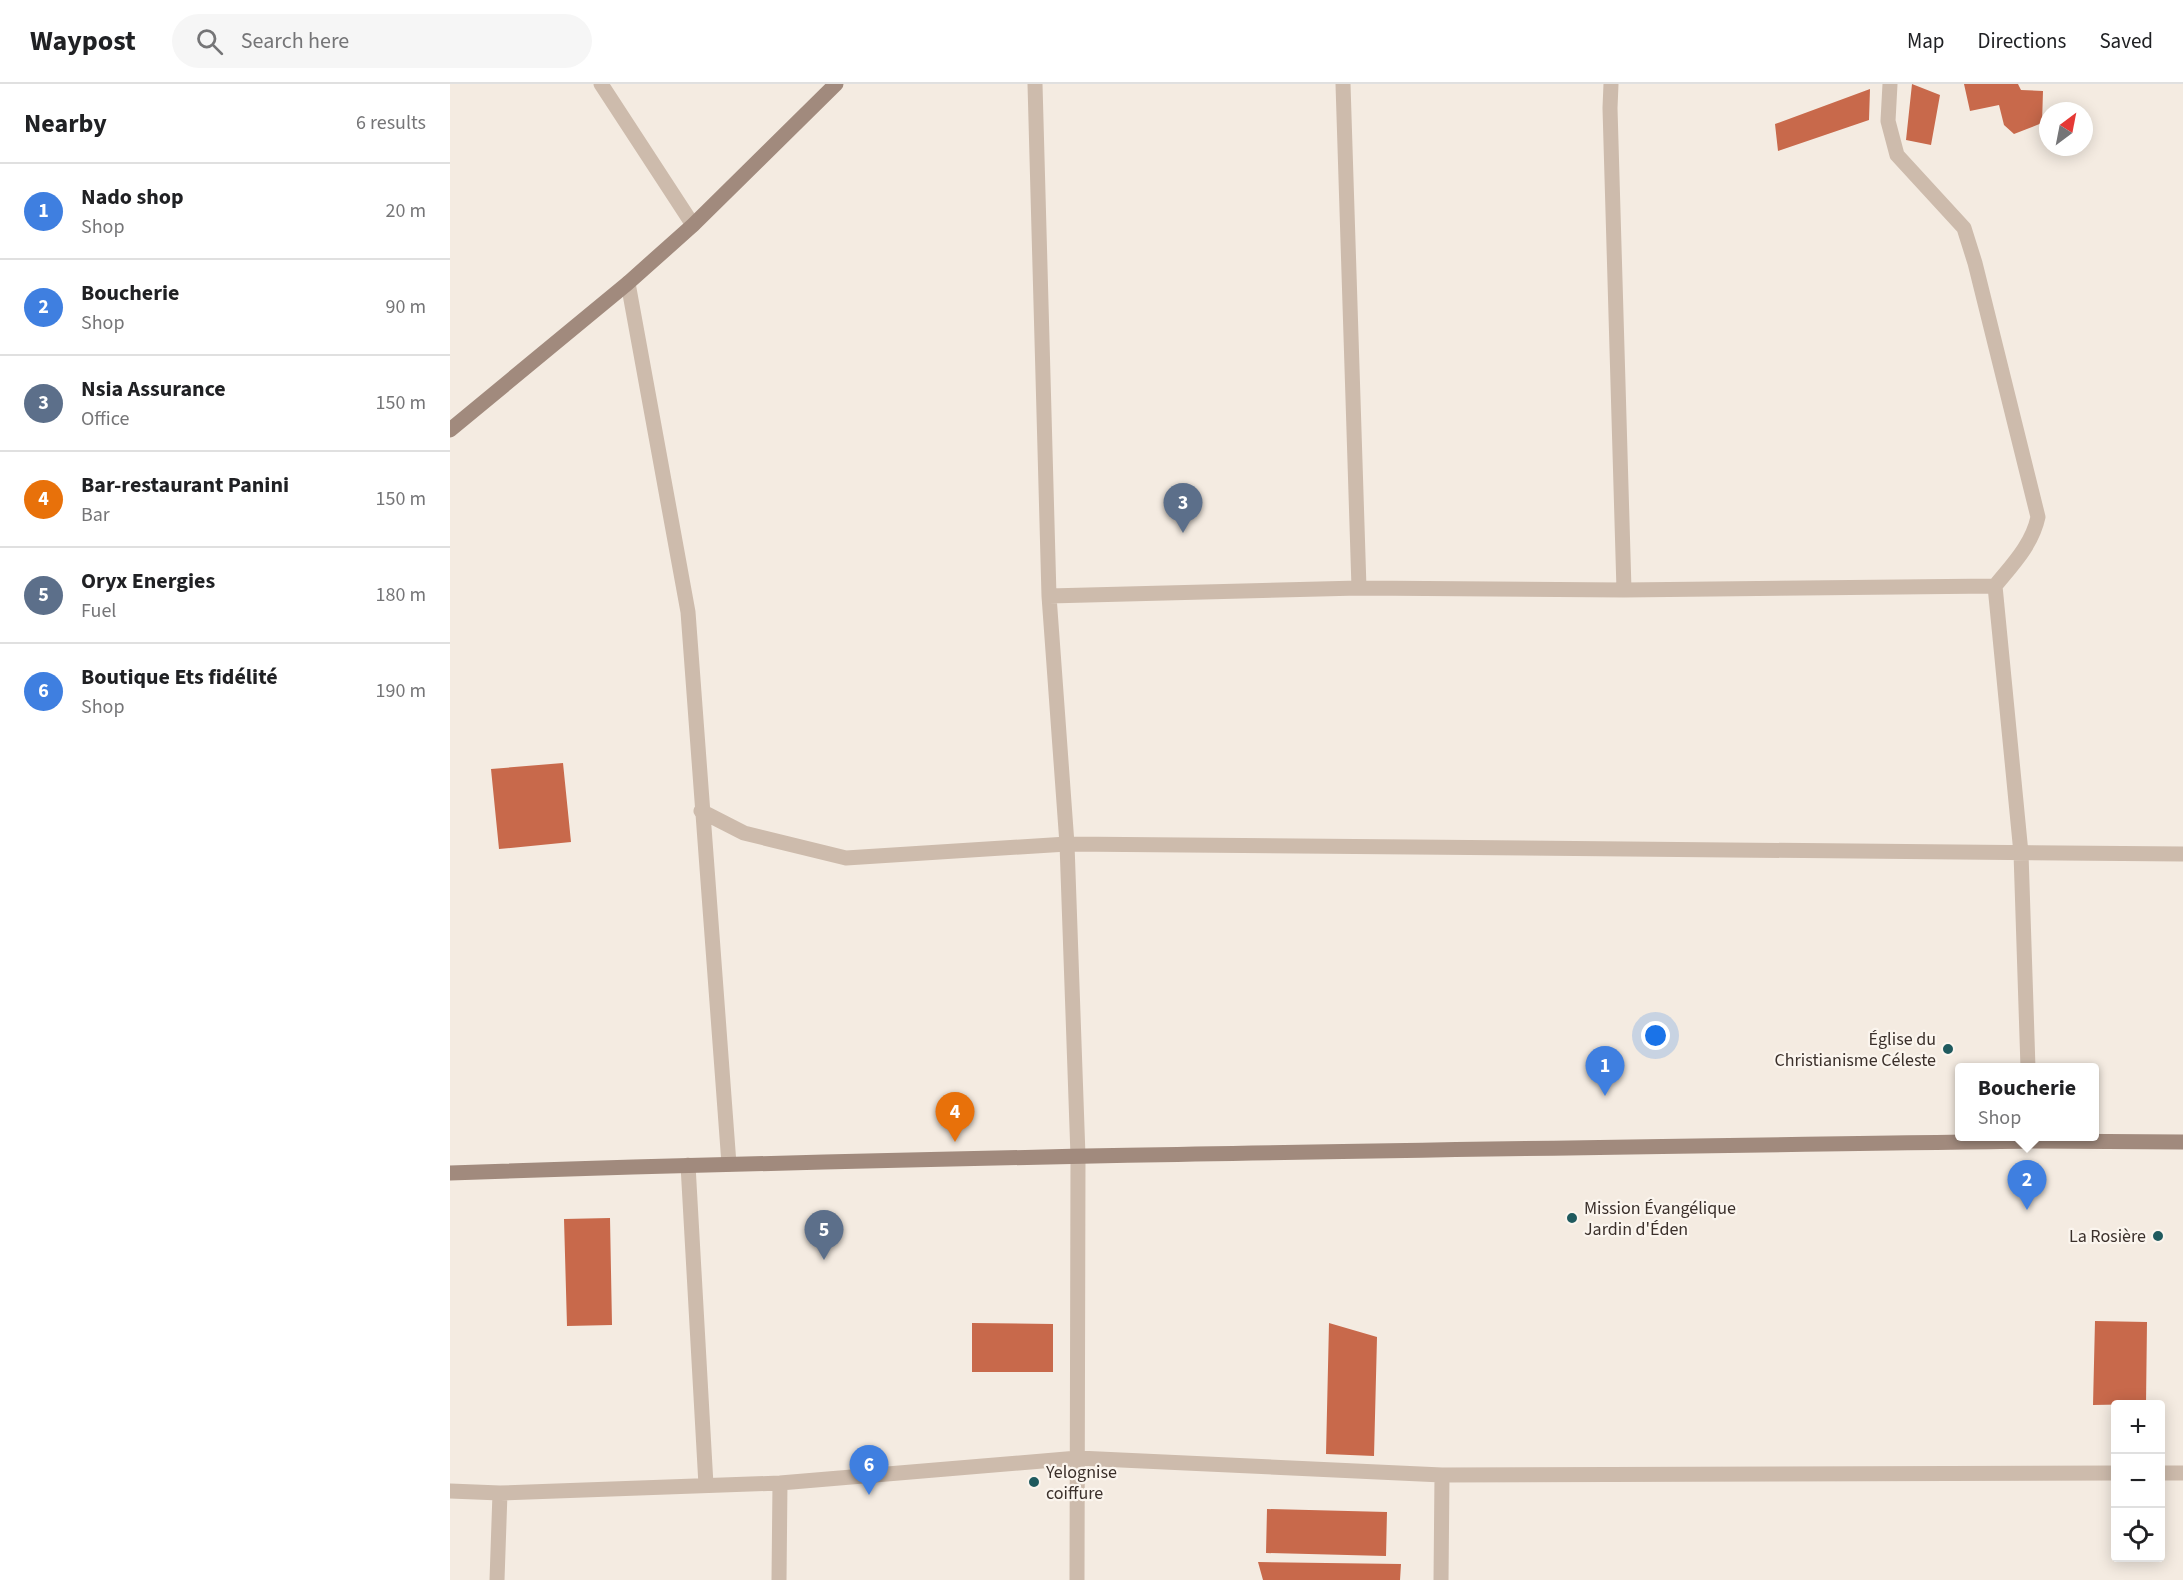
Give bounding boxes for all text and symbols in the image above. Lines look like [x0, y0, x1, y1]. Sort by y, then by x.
search box [172, 14, 592, 68]
text: Waypost [30, 21, 136, 61]
icon: search [193, 25, 226, 58]
text: Search here [241, 25, 349, 57]
text: Map [1907, 26, 1945, 56]
text: Directions [1978, 26, 2066, 56]
text: Saved [2099, 26, 2153, 56]
north arrow [2039, 102, 2093, 156]
text: Nearby [24, 105, 107, 142]
text: 6 results [356, 109, 426, 137]
text: Nado shop [81, 181, 184, 213]
text: 1 [38, 197, 49, 225]
text: 20 m [386, 197, 426, 225]
text: Shop [81, 213, 125, 241]
text: Boucherie [81, 277, 180, 309]
text: 2 [38, 293, 49, 321]
text: 90 m [386, 293, 426, 321]
text: Shop [81, 309, 125, 337]
text: Nsia Assurance [81, 373, 226, 405]
text: 3 [38, 389, 49, 417]
text: 150 m [376, 389, 426, 417]
text: Office [81, 405, 129, 433]
text: Bar-restaurant Panini [81, 469, 289, 501]
pin: 3 [1164, 484, 1202, 533]
text: 4 [38, 485, 49, 513]
text: 150 m [376, 485, 426, 513]
text: Bar [81, 501, 110, 529]
text: Oryx Energies [81, 565, 215, 597]
text: 5 [38, 581, 49, 609]
text: 180 m [376, 581, 426, 609]
text: Fuel [81, 597, 116, 625]
text: Boutique Ets fidélité [81, 661, 278, 693]
text: 6 [38, 677, 49, 705]
text: 190 m [376, 677, 426, 705]
text: Shop [81, 693, 125, 721]
your location [1641, 1021, 1670, 1050]
place label: Église du Christianisme Céleste [1775, 1027, 1936, 1073]
marker: Église du Christianisme Céleste [1941, 1042, 1955, 1056]
pin: 1 [1586, 1046, 1624, 1096]
popup [1955, 1063, 2099, 1141]
text: Boucherie [1978, 1072, 2076, 1104]
pin: 4 [936, 1092, 974, 1142]
text: Shop [1978, 1104, 2021, 1132]
pin: 2 [2008, 1160, 2046, 1210]
place label: Mission Évangélique Jardin d'Éden [1584, 1196, 1736, 1242]
pin: 5 [804, 1210, 844, 1260]
marker: Mission Évangélique Jardin d'Éden [1565, 1211, 1579, 1225]
place label: La Rosière [2069, 1224, 2146, 1249]
marker: La Rosière [2151, 1229, 2165, 1243]
map controls [2111, 1400, 2165, 1562]
button: + [2111, 1400, 2165, 1454]
pin: 6 [850, 1446, 888, 1495]
button: − [2111, 1454, 2165, 1508]
place label: Yelognise coiffure [1045, 1460, 1117, 1506]
marker: Yelognise coiffure [1027, 1475, 1041, 1489]
button: locate [2111, 1508, 2165, 1562]

